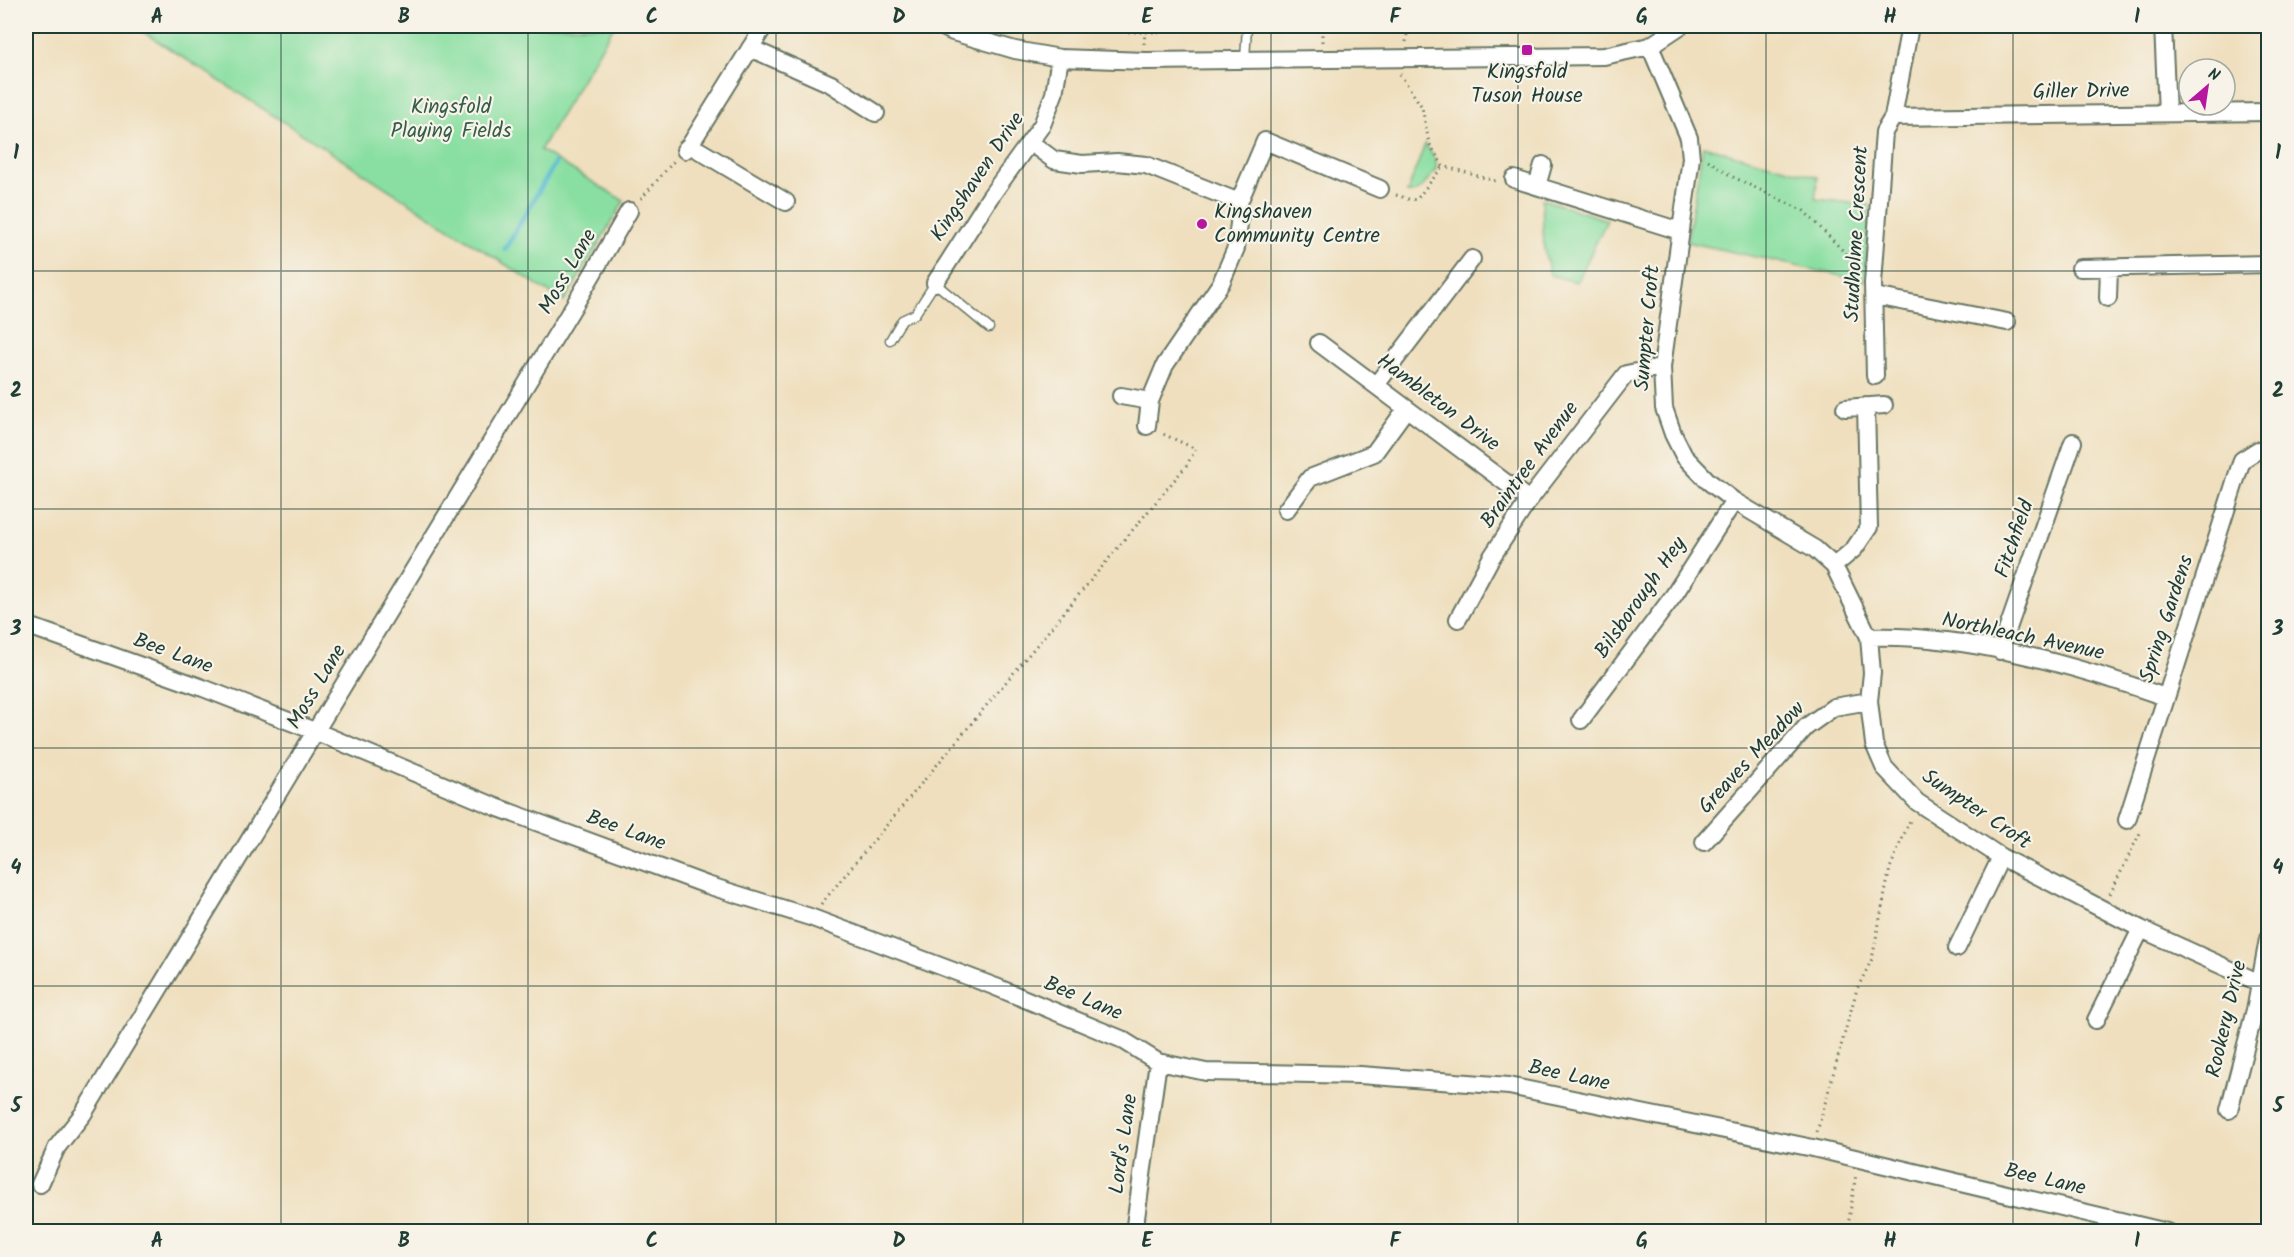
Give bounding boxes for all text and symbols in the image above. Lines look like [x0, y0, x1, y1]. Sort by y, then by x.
text: A [151, 2, 163, 34]
text: B [398, 2, 410, 34]
text: C [646, 2, 658, 34]
text: D [892, 2, 906, 34]
text: E [1141, 2, 1153, 34]
text: F [1390, 2, 1402, 34]
text: G [1636, 2, 1648, 34]
text: H [1883, 2, 1897, 34]
text: I [2134, 2, 2140, 34]
marker: Kingsfold Tuson House [1520, 43, 1534, 57]
place label: Kingsfold Tuson House [1471, 56, 1583, 113]
north arrow [2177, 57, 2237, 117]
text: N [2203, 62, 2224, 89]
street label: Giller Drive [2032, 75, 2130, 109]
park label: Kingsfold Playing Fields [391, 91, 511, 148]
street label: Kingshaven Drive [922, 105, 1034, 249]
text: 1 [13, 138, 19, 170]
text: 1 [2275, 138, 2281, 170]
street label: Studholme Crescent [1836, 144, 1878, 323]
place label: Kingshaven Community Centre [1214, 196, 1381, 253]
marker: Kingshaven Community Centre [1195, 217, 1209, 231]
street label: Moss Lane [530, 222, 606, 321]
street label: Sumpter Croft [1626, 263, 1670, 392]
street label: Hambleton Drive [1369, 345, 1507, 461]
text: 2 [10, 376, 22, 408]
text: 2 [2272, 376, 2284, 408]
street label: Braintree Avenue [1472, 394, 1588, 536]
street label: Fitchfield [1986, 495, 2044, 583]
street label: Bilsborough Hey [1587, 530, 1695, 666]
street label: Spring Gardens [2131, 551, 2203, 687]
street label: Northleach Avenue [1939, 604, 2108, 670]
text: 3 [10, 614, 22, 646]
text: 3 [2272, 614, 2284, 646]
street label: Bee Lane [129, 624, 218, 684]
street label: Moss Lane [279, 638, 356, 736]
street label: Greaves Meadow [1691, 693, 1814, 822]
street label: Sumpter Croft [1915, 761, 2038, 859]
street label: Bee Lane [582, 801, 671, 861]
text: 4 [11, 853, 22, 885]
text: 4 [2273, 853, 2284, 885]
street label: Rookery Drive [2197, 956, 2257, 1081]
street label: Bee Lane [1039, 968, 1128, 1031]
street label: Bee Lane [1525, 1051, 1613, 1101]
text: 5 [10, 1091, 23, 1123]
street label: Lord's Lane [1101, 1091, 1147, 1196]
text: 5 [2272, 1091, 2285, 1123]
street label: Bee Lane [2001, 1155, 2090, 1205]
text: A [151, 1226, 163, 1257]
text: B [398, 1226, 410, 1257]
text: C [646, 1226, 658, 1257]
text: D [892, 1226, 906, 1257]
text: E [1141, 1226, 1153, 1257]
text: F [1390, 1226, 1402, 1257]
text: G [1636, 1226, 1648, 1257]
text: H [1883, 1226, 1897, 1257]
text: I [2134, 1226, 2140, 1257]

